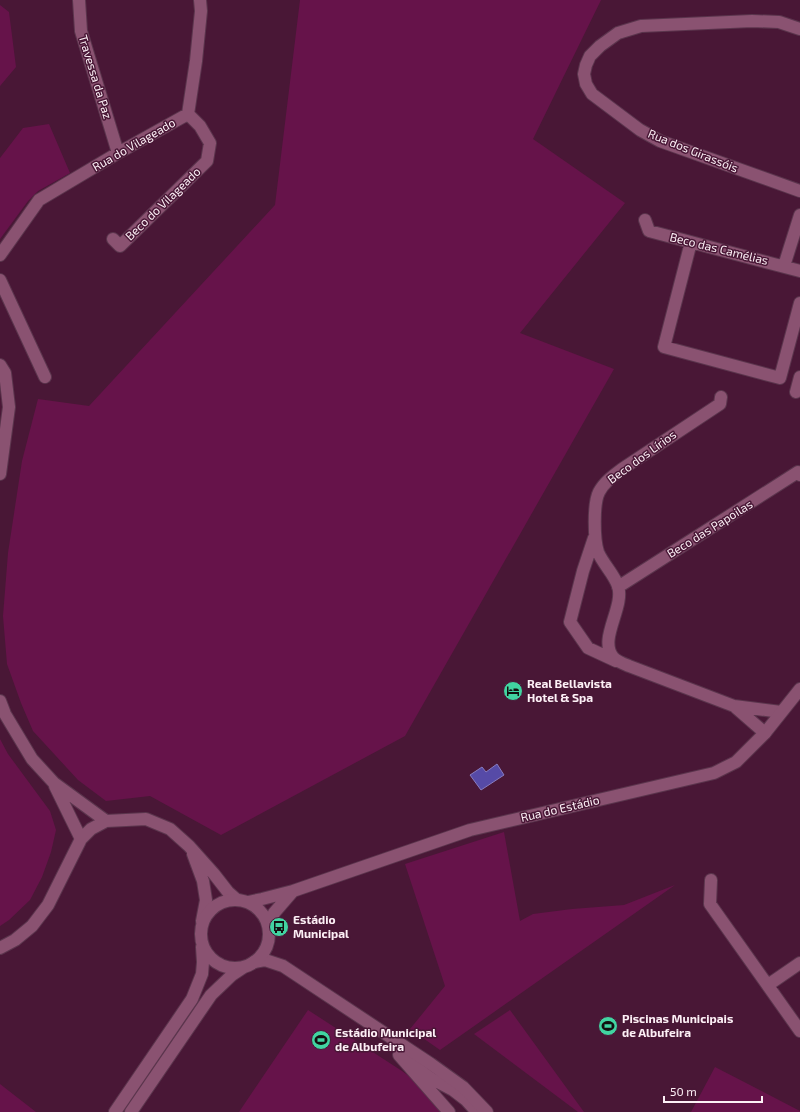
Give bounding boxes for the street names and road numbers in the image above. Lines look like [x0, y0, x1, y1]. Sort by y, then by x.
street label: Travessa da Paz [76, 33, 115, 121]
street label: Rua do Vilageado [90, 115, 178, 174]
street label: Rua dos Girassóis [646, 126, 740, 175]
street label: Beco do Vilageado [122, 164, 203, 243]
street label: Beco das Camélias [669, 229, 770, 267]
street label: Beco dos Lírios [604, 427, 678, 486]
street label: Beco das Papoilas [664, 496, 755, 560]
street label: Rua do Estádio [519, 792, 601, 824]

